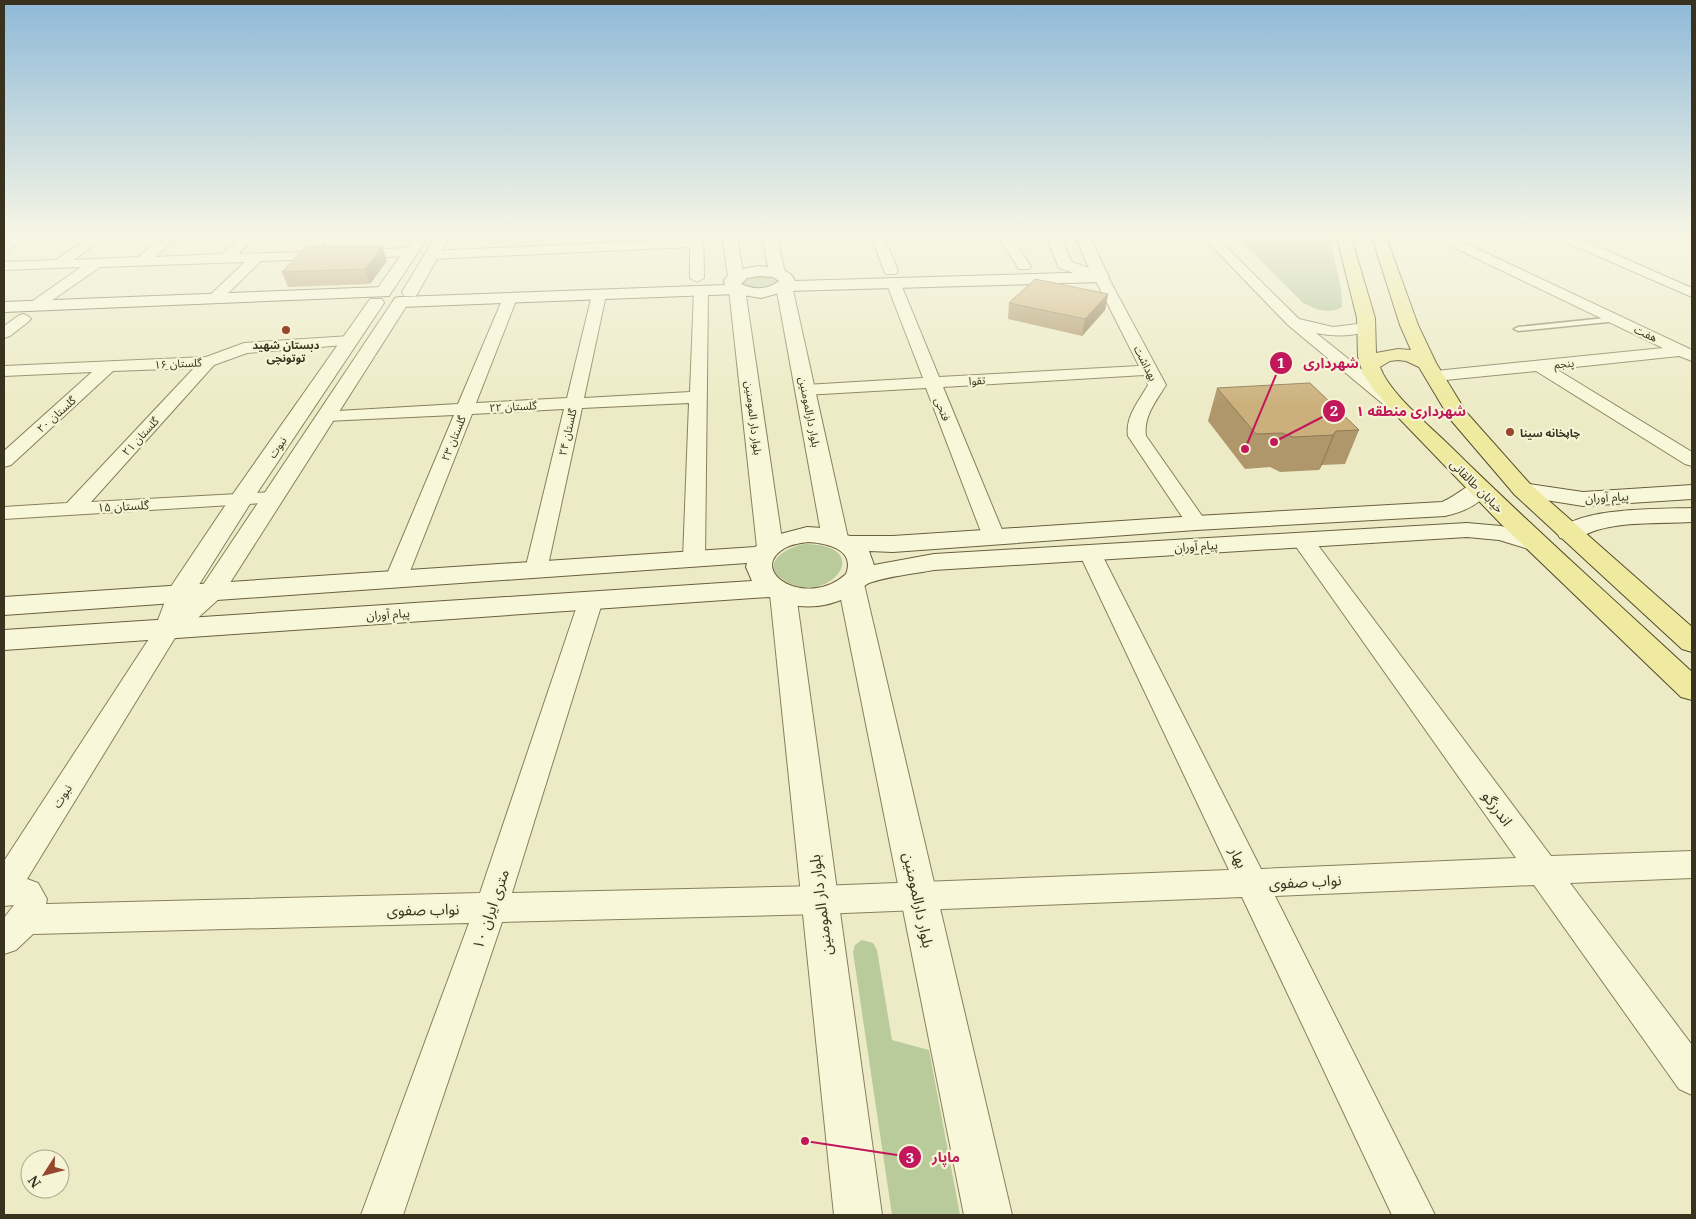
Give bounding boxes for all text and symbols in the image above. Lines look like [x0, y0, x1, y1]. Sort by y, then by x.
street label: هفت [1632, 321, 1660, 345]
marker: دبستان شهید توتونچی [280, 324, 292, 336]
place label: دبستان شهید توتونچی [253, 337, 320, 365]
street label: بهداشت [1131, 343, 1161, 383]
callout: شهرداری [1268, 348, 1369, 377]
text: 1 [1277, 352, 1285, 372]
text: شهرداری [1303, 353, 1359, 372]
street label: گلستان ۱۶ [154, 354, 203, 372]
street label: پنجم [1553, 354, 1575, 374]
street label: تقوا [968, 372, 986, 388]
street label: بلوار دارالمومنین [796, 376, 824, 448]
street label: بلوار دار المومنین [742, 380, 766, 456]
street label: گلستان ۲۰ [33, 392, 79, 435]
street label: فتحی [932, 395, 955, 423]
callout: شهرداری منطقه ۱ [1321, 396, 1476, 425]
street label: گلستان ۲۲ [489, 397, 538, 415]
text: 2 [1330, 400, 1338, 420]
text: شهرداری منطقه ۱ [1356, 401, 1466, 420]
street label: گلستان ۲۴ [554, 407, 580, 457]
street label: گلستان ۲۱ [118, 413, 162, 458]
street label: گلستان ۲۳ [437, 413, 469, 463]
place label: چاپخانه سینا [1520, 425, 1580, 440]
marker: چاپخانه سینا [1504, 426, 1516, 438]
street label: نبوت [264, 433, 290, 461]
street label: خیابان طالقانی [1446, 455, 1508, 517]
street label: پیام آوران [1585, 487, 1629, 508]
street label: گلستان ۱۵ [97, 496, 150, 516]
street label: پیام آوران [1174, 536, 1219, 557]
street label: پیام آوران [366, 604, 411, 625]
street label: نبوت [48, 781, 76, 811]
street label: اندرزگو [1478, 786, 1518, 830]
street label: بهار [1225, 842, 1253, 871]
street label: بلوار دارالمومنین [899, 850, 939, 950]
street label: بلوار دار المومنین [804, 853, 836, 957]
street label: ۱۰ متری ایران [467, 866, 513, 952]
street label: نواب صفوی [1268, 869, 1342, 893]
street label: نواب صفوی [386, 898, 460, 920]
callout: ماپار [897, 1143, 970, 1172]
text: 3 [906, 1147, 914, 1167]
text: ماپار [931, 1147, 960, 1167]
north arrow [20, 1149, 70, 1199]
text: N [23, 1172, 45, 1192]

